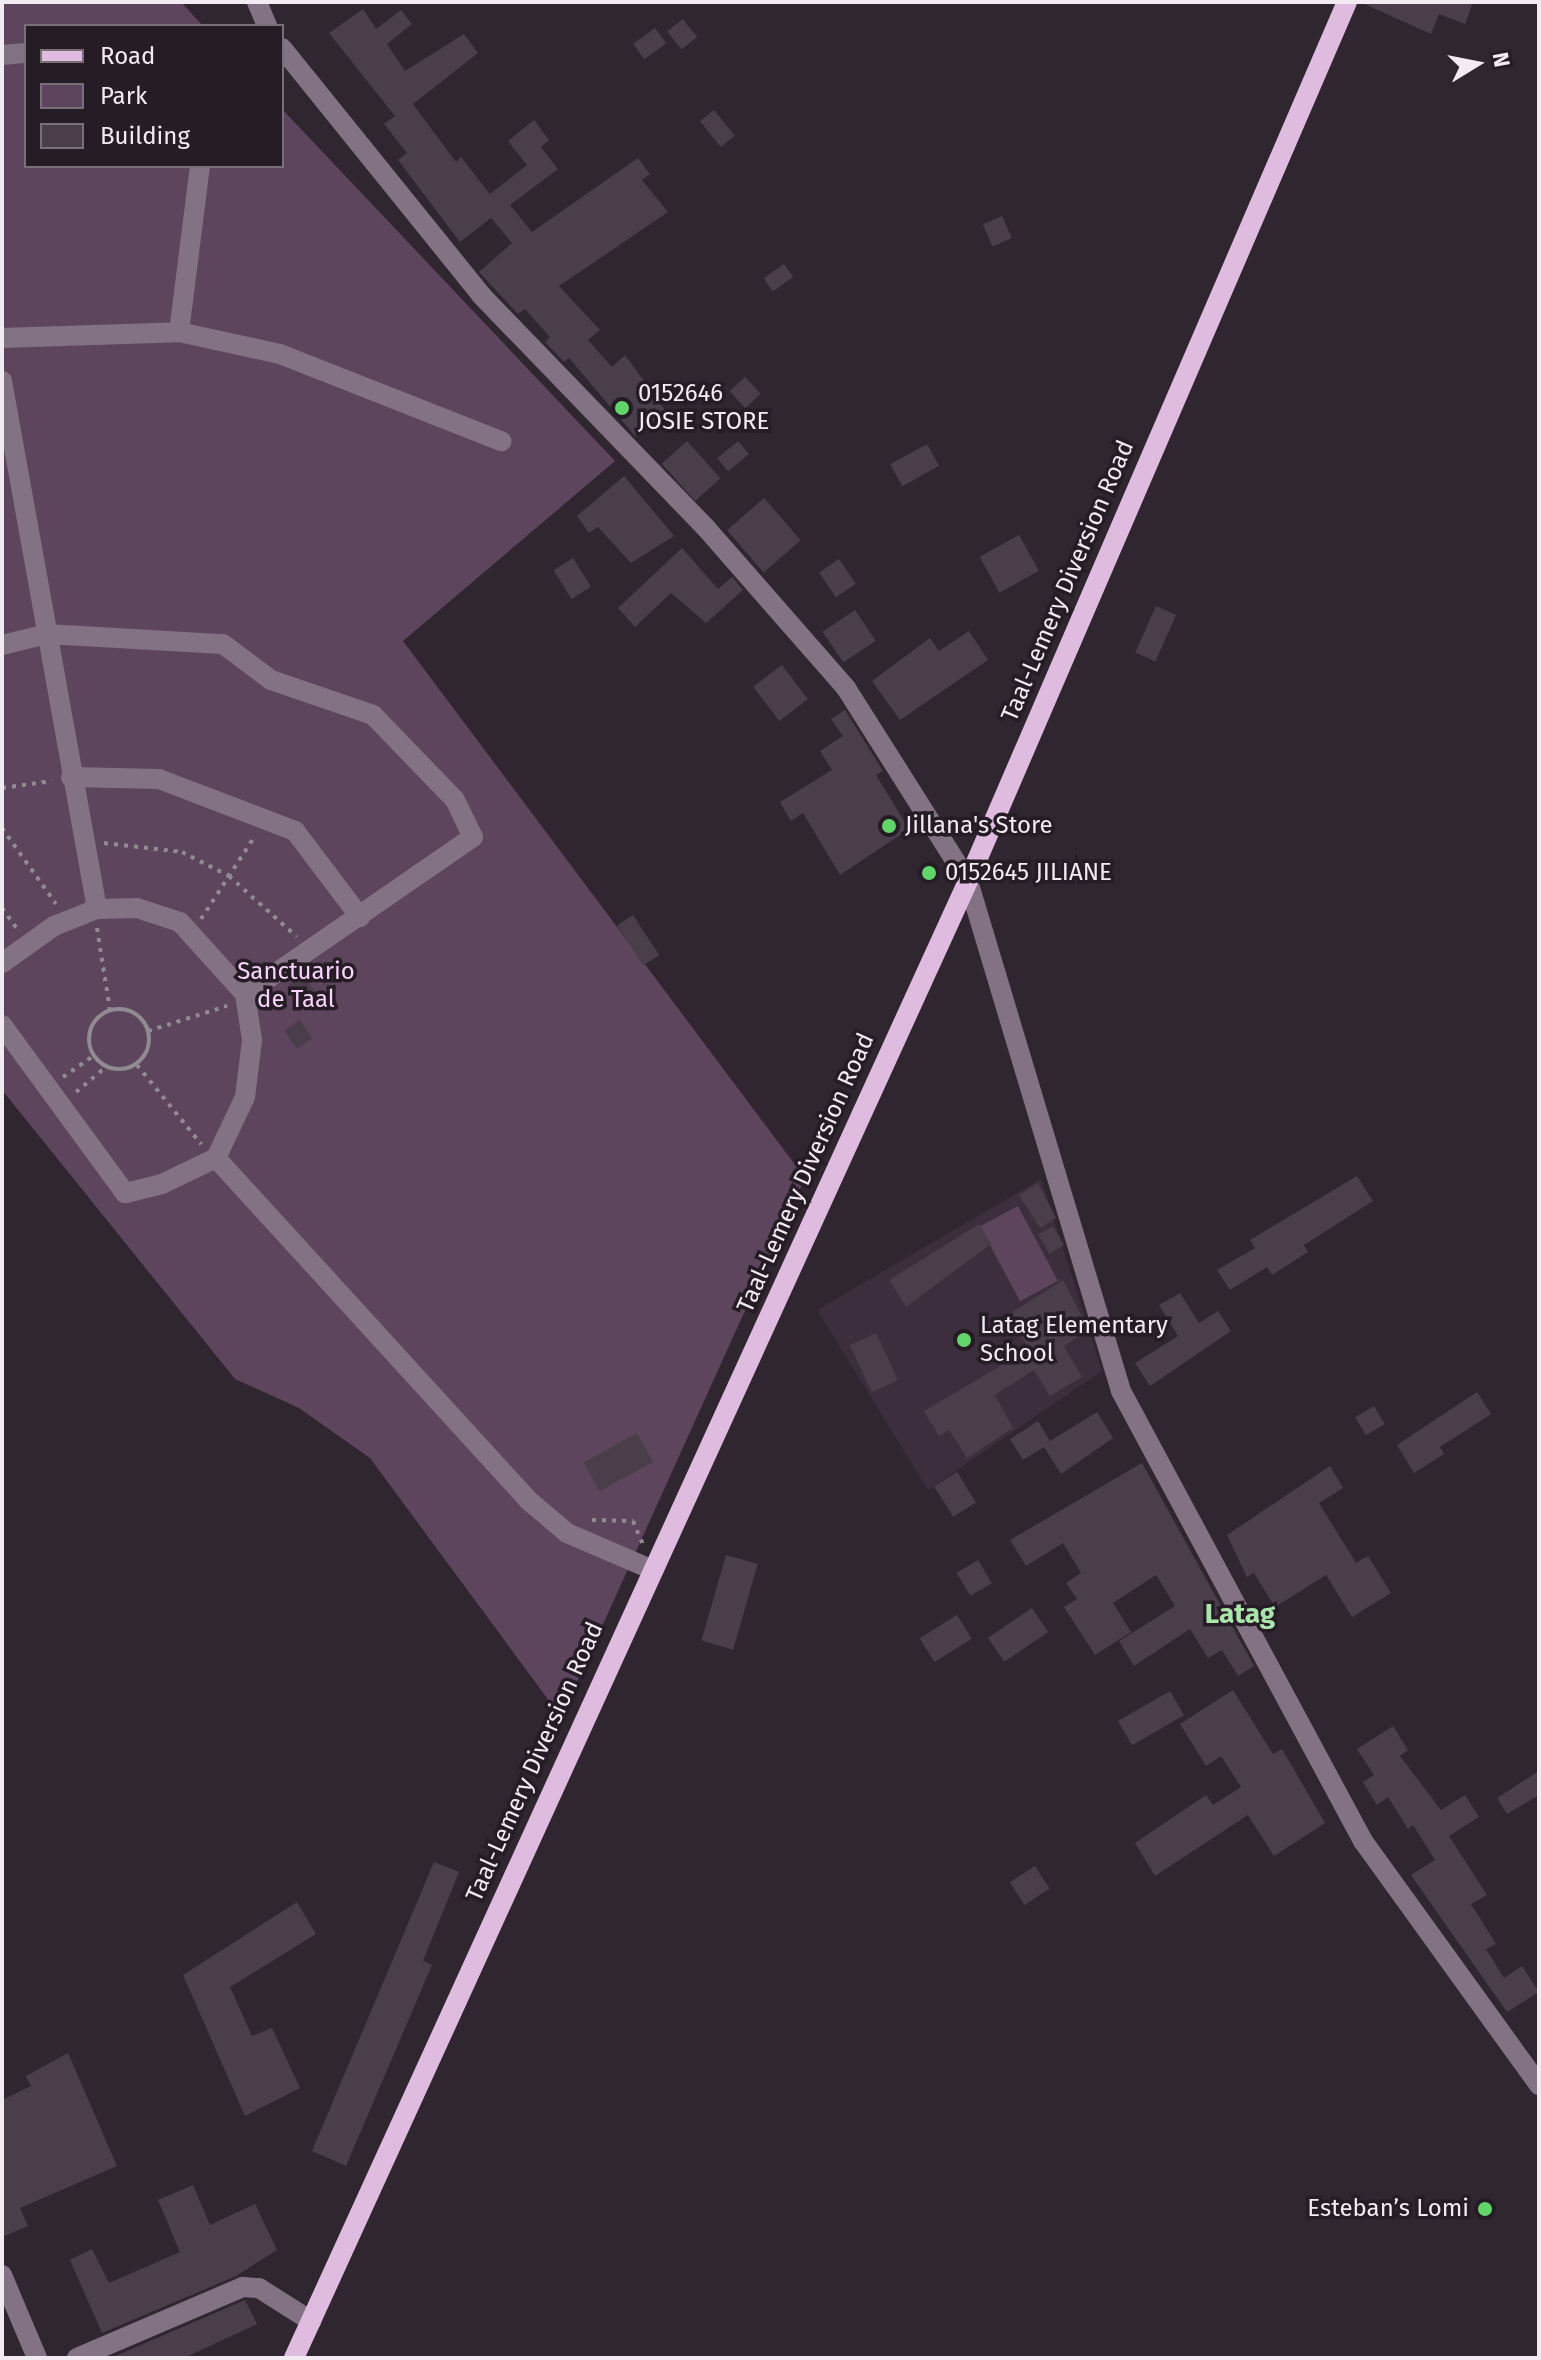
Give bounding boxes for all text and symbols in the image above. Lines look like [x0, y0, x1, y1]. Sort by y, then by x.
legend [24, 24, 284, 168]
north arrow [1437, 24, 1517, 104]
text: Road [100, 42, 155, 70]
text: N [1487, 50, 1516, 69]
text: Park [100, 82, 147, 110]
text: Building [100, 122, 190, 150]
place label: 0152646 JOSIE STORE [638, 380, 769, 436]
marker: 0152646 JOSIE STORE [613, 399, 631, 417]
street label: Taal-Lemery Diversion Road [996, 436, 1140, 726]
place label: Jillana's Store [905, 812, 1053, 840]
marker: Jillana's Store [880, 817, 898, 835]
place label: 0152645 JILIANE [945, 859, 1112, 887]
marker: 0152645 JILIANE [920, 864, 938, 882]
park label: Sanctuario de Taal [237, 958, 355, 1014]
street label: Taal-Lemery Diversion Road [731, 1029, 881, 1317]
place label: Latag Elementary School [980, 1312, 1168, 1368]
marker: Latag Elementary School [955, 1331, 973, 1349]
district label: Latag [1205, 1597, 1275, 1631]
street label: Taal-Lemery Diversion Road [460, 1618, 610, 1906]
place label: Esteban’s Lomi [1307, 2195, 1469, 2223]
marker: Esteban’s Lomi [1476, 2200, 1494, 2218]

